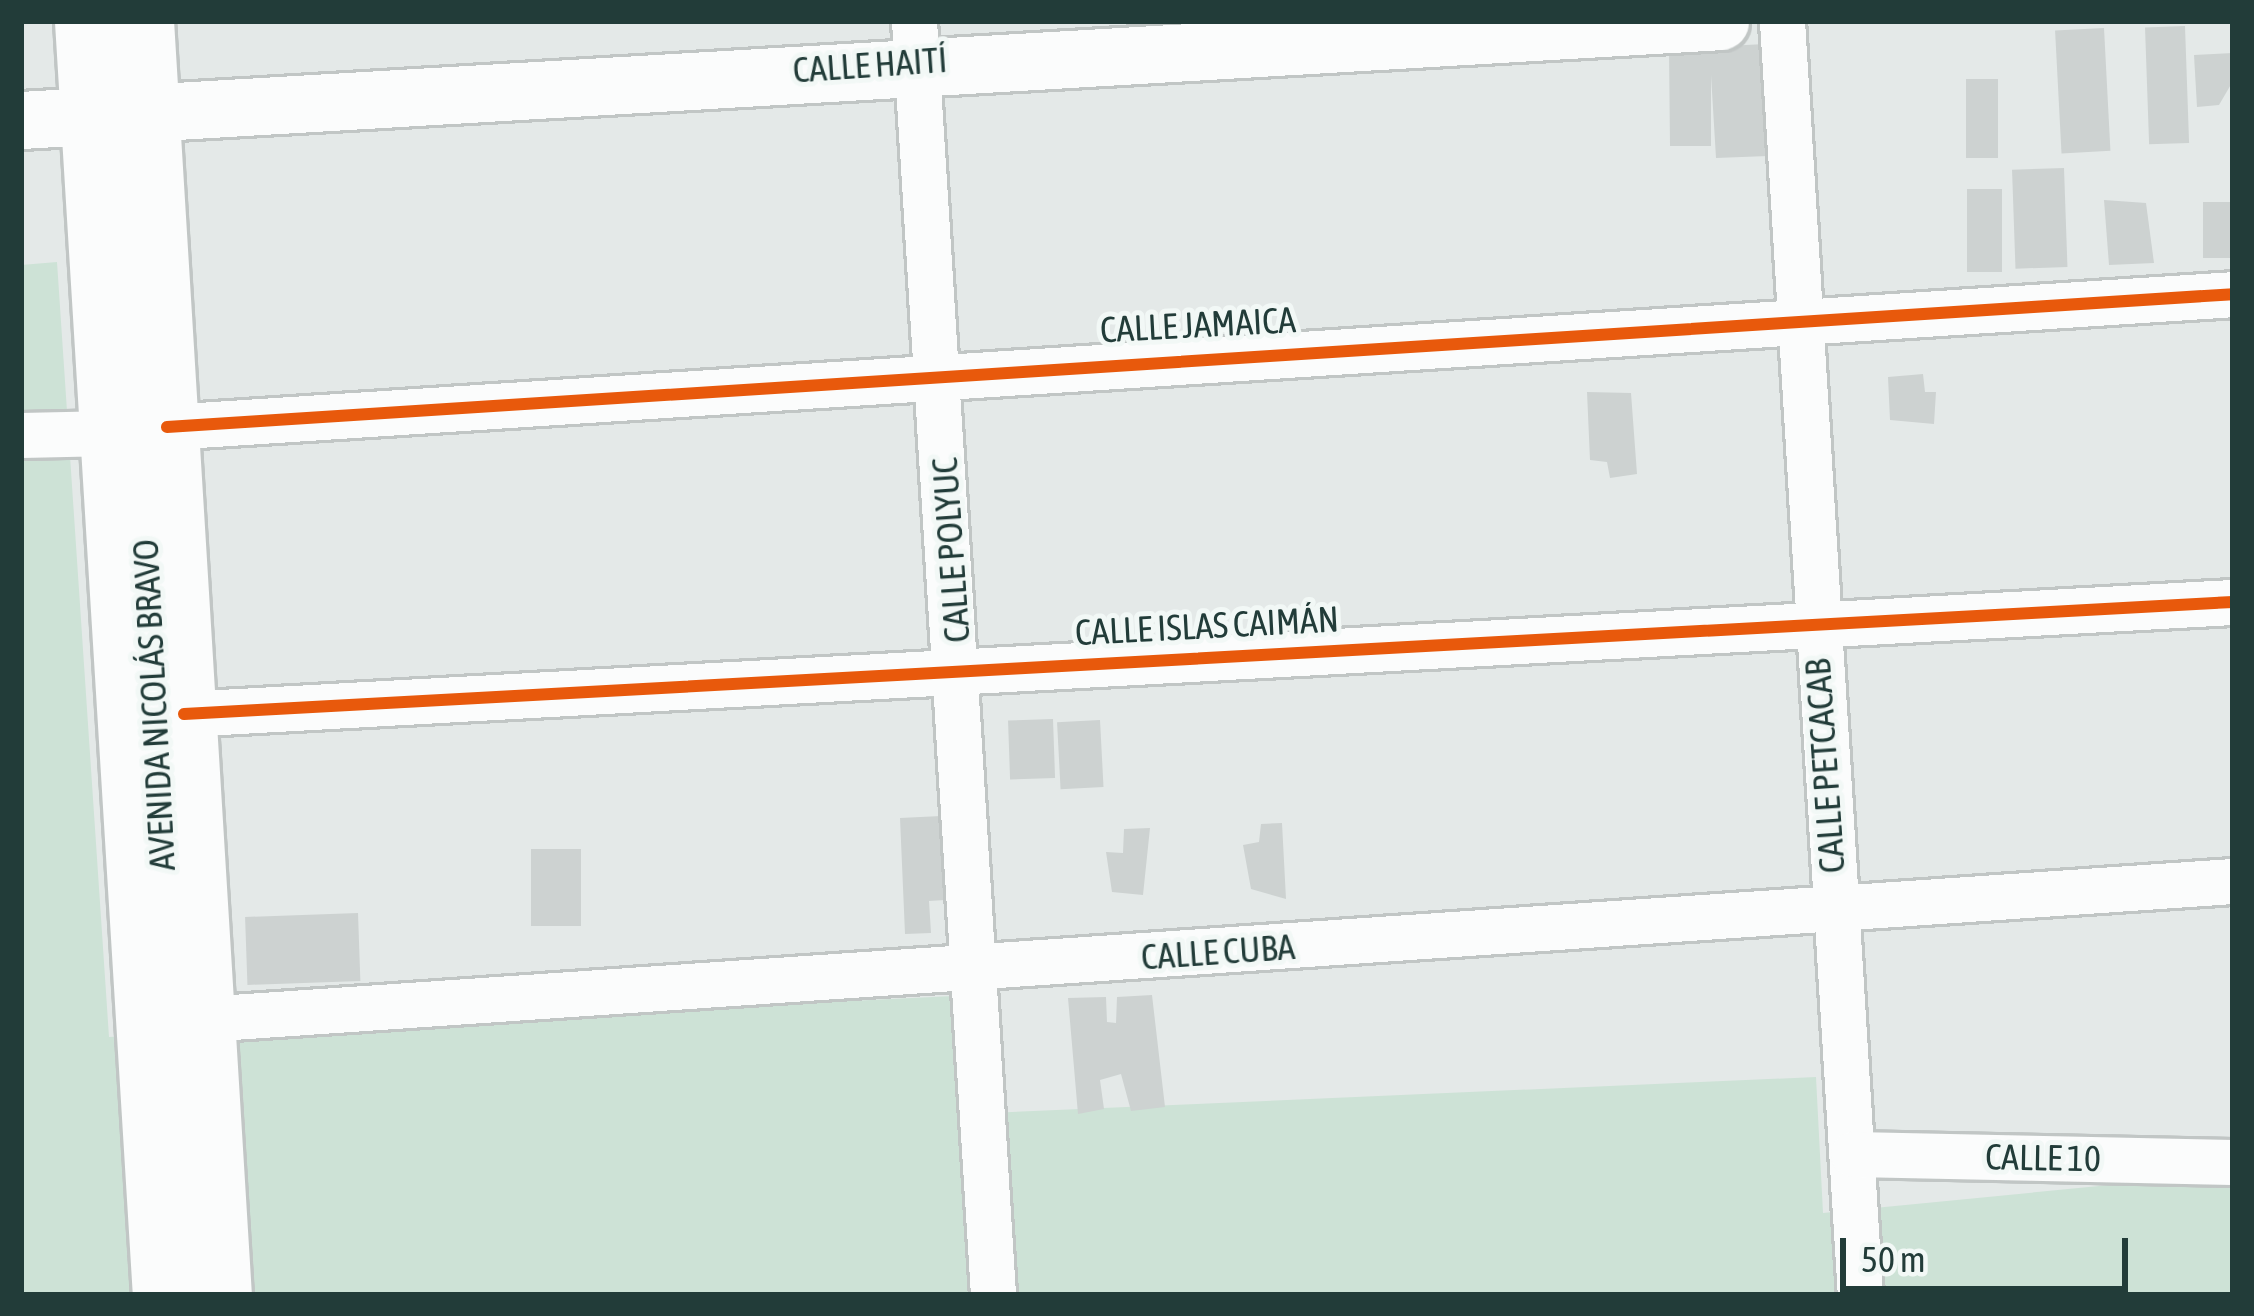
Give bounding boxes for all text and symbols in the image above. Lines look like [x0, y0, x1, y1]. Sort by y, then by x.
street label: CALLE HAITÍ [791, 38, 949, 92]
street label: CALLE JAMAICA [1099, 298, 1297, 352]
street label: CALLE POLYUC [923, 456, 979, 644]
street label: AVENIDA NICOLÁS BRAVO [124, 538, 184, 872]
street label: CALLE ISLAS CAIMÁN [1074, 598, 1340, 654]
street label: CALLE PETCACAB [1796, 657, 1854, 875]
street label: CALLE CUBA [1140, 925, 1296, 979]
street label: CALLE 10 [1985, 1135, 2101, 1181]
scale bar [1846, 1214, 2134, 1288]
text: 50 m [1861, 1238, 1926, 1280]

